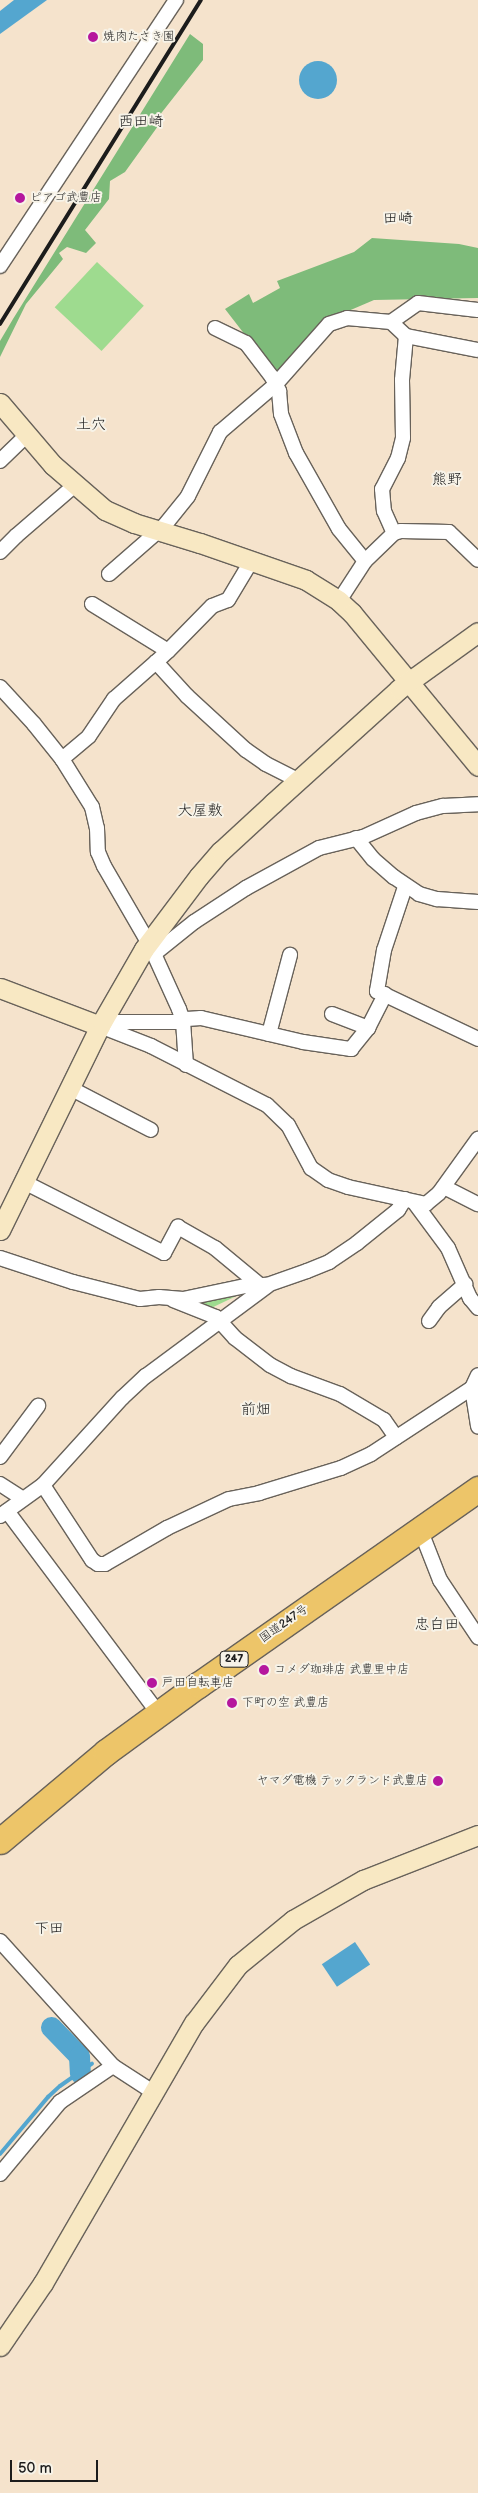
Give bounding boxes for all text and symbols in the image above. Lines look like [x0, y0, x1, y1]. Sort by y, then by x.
place label: 焼肉たさき園 [103, 30, 175, 44]
marker: 焼肉たさき園 [87, 31, 99, 43]
district label: 西田崎 [119, 113, 163, 131]
place label: ピアゴ武豊店 [30, 191, 102, 205]
marker: ピアゴ武豊店 [14, 192, 26, 204]
district label: 田崎 [383, 210, 413, 228]
district label: 土穴 [76, 416, 106, 434]
district label: 熊野 [432, 471, 462, 489]
district label: 大屋敷 [178, 802, 222, 820]
district label: 前畑 [241, 1401, 271, 1419]
street label: 国道247号 [257, 1602, 311, 1646]
district label: 忠白田 [415, 1616, 459, 1634]
road number: 247 [219, 1650, 249, 1668]
place label: コメダ珈琲店 武豊里中店 [274, 1663, 409, 1677]
marker: コメダ珈琲店 武豊里中店 [258, 1664, 270, 1676]
place label: 戸田自転車店 [162, 1676, 234, 1690]
marker: 戸田自転車店 [146, 1677, 158, 1689]
place label: 下町の空 武豊店 [242, 1696, 329, 1710]
marker: 下町の空 武豊店 [226, 1697, 238, 1709]
place label: ヤマダ電機 テックランド武豊店 [257, 1774, 428, 1788]
marker: ヤマダ電機 テックランド武豊店 [432, 1775, 444, 1787]
district label: 下田 [34, 1920, 64, 1938]
scale bar [12, 2450, 100, 2482]
text: 50 m [18, 2459, 52, 2478]

